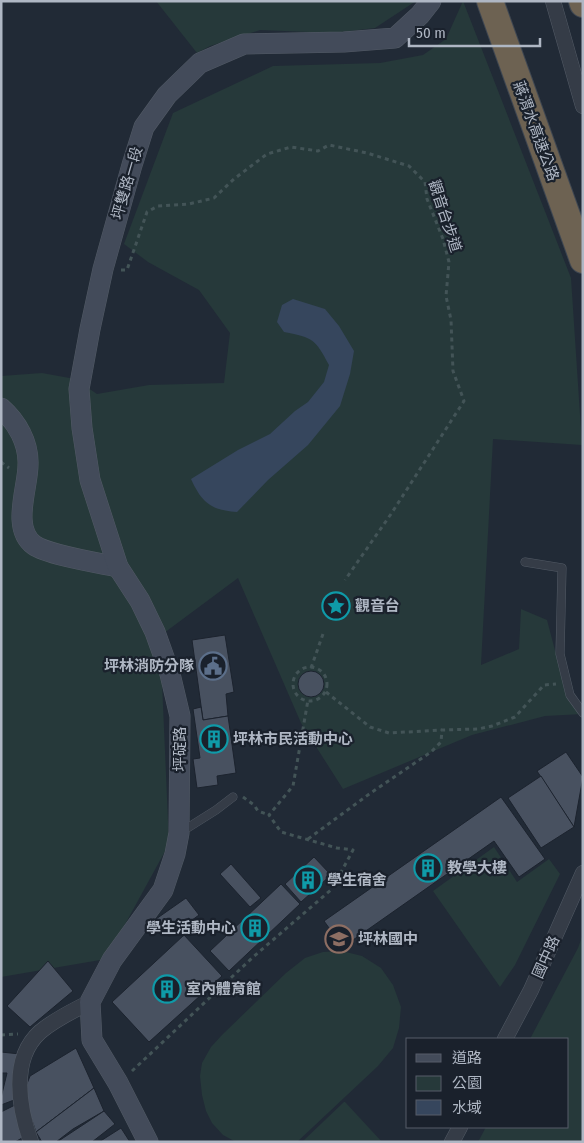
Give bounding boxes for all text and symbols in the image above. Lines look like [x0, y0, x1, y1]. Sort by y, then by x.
scale bar [409, 15, 540, 47]
text: 50 m [416, 24, 446, 42]
street label: 蔣渭水高速公路 [510, 79, 562, 183]
street label: 坪雙路一段 [108, 144, 146, 222]
street label: 觀音台步道 [425, 178, 465, 254]
place icon: 觀音台 [321, 591, 351, 621]
place label: 觀音台 [355, 597, 400, 615]
public building icon: 坪林消防分隊 [198, 651, 228, 681]
place label: 坪林消防分隊 [104, 657, 194, 675]
building icon: 坪林市民活動中心 [199, 724, 229, 754]
street label: 坪碇路 [171, 726, 189, 772]
place label: 坪林市民活動中心 [233, 730, 353, 748]
building icon: 教學大樓 [413, 853, 443, 883]
place label: 教學大樓 [447, 859, 507, 877]
building icon: 學生宿舍 [293, 865, 323, 895]
place label: 學生宿舍 [327, 871, 387, 889]
building icon: 學生活動中心 [240, 913, 270, 943]
place label: 學生活動中心 [146, 919, 236, 937]
school or university icon: 坪林國中 [324, 924, 354, 954]
place label: 坪林國中 [358, 930, 418, 948]
street label: 國中路 [529, 933, 563, 981]
building icon: 室內體育館 [152, 974, 182, 1004]
place label: 室內體育館 [186, 980, 261, 998]
legend [406, 1038, 569, 1128]
text: 道路 [452, 1049, 482, 1067]
text: 公園 [452, 1074, 482, 1092]
text: 水域 [452, 1099, 482, 1117]

